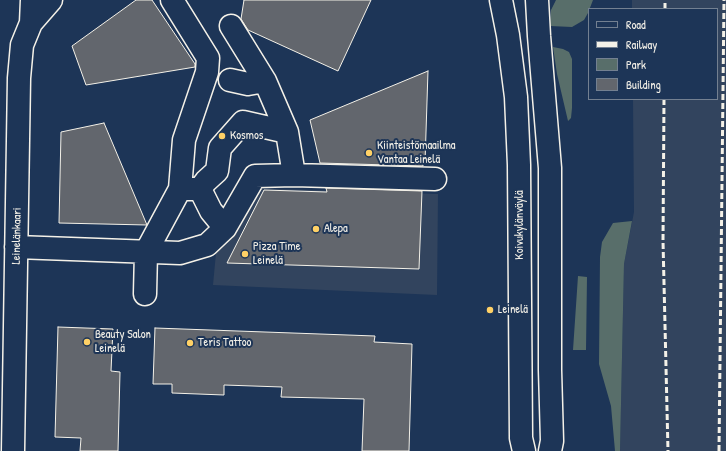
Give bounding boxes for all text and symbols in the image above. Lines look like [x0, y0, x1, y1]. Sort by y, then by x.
legend [588, 8, 718, 100]
text: Road [626, 16, 646, 33]
text: Railway [626, 36, 657, 53]
text: Park [626, 56, 646, 73]
text: Building [626, 76, 661, 93]
place label: Kosmos [230, 129, 263, 143]
marker: Kosmos [217, 131, 227, 141]
place label: Kiinteistömaailma Vantaa Leinelä [377, 139, 456, 167]
marker: Kiinteistömaailma Vantaa Leinelä [364, 148, 374, 158]
street label: Koivukylänväylä [513, 190, 527, 260]
street label: Leinelänkaari [9, 207, 25, 265]
place label: Alepa [324, 222, 348, 236]
marker: Alepa [311, 224, 321, 234]
place label: Pizza Time Leinelä [253, 240, 300, 268]
marker: Pizza Time Leinelä [240, 249, 250, 259]
place label: Leinelä [498, 303, 528, 317]
marker: Leinelä [485, 305, 495, 315]
place label: Beauty Salon Leinelä [95, 328, 151, 356]
place label: Teris Tattoo [198, 336, 251, 350]
marker: Beauty Salon Leinelä [82, 337, 92, 347]
marker: Teris Tattoo [185, 338, 195, 348]

